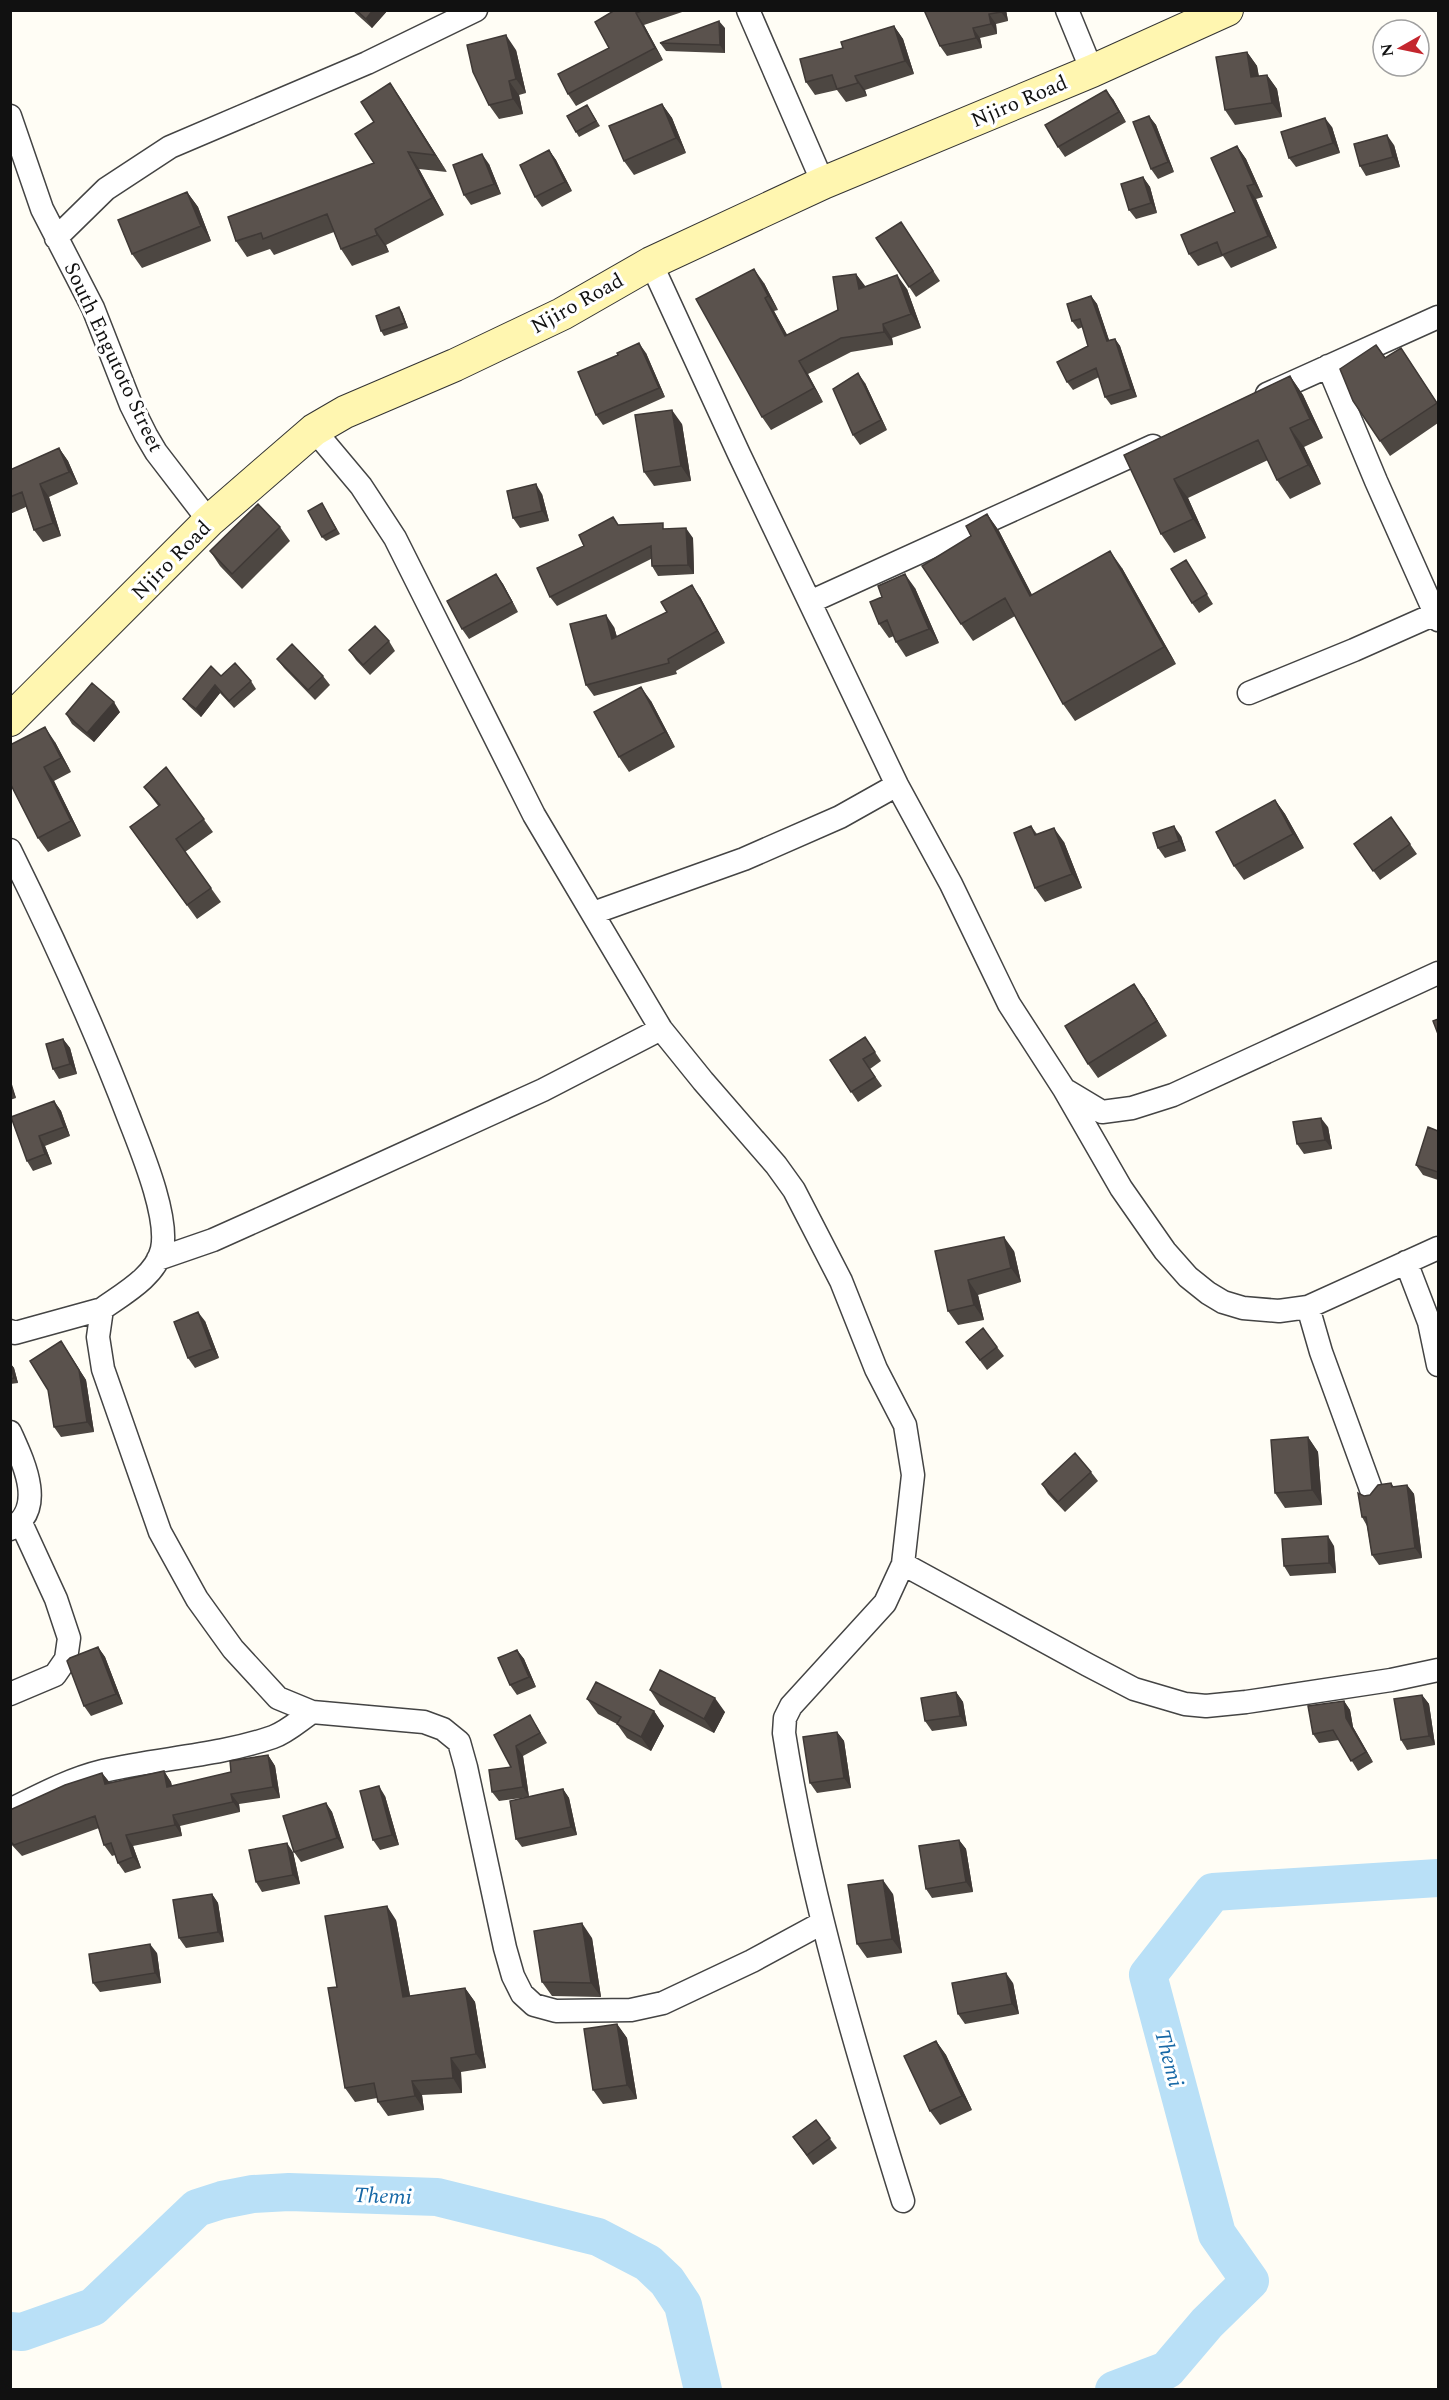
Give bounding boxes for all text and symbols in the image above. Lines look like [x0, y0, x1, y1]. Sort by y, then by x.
north arrow [1371, 18, 1431, 78]
text: N [1374, 42, 1400, 59]
street label: Njiro Road [966, 67, 1073, 137]
street label: South Engutoto Street [55, 257, 171, 458]
street label: Njiro Road [525, 265, 630, 343]
street label: Njiro Road [124, 513, 219, 608]
water label: Themi [1145, 2026, 1192, 2091]
water label: Themi [353, 2179, 413, 2214]

